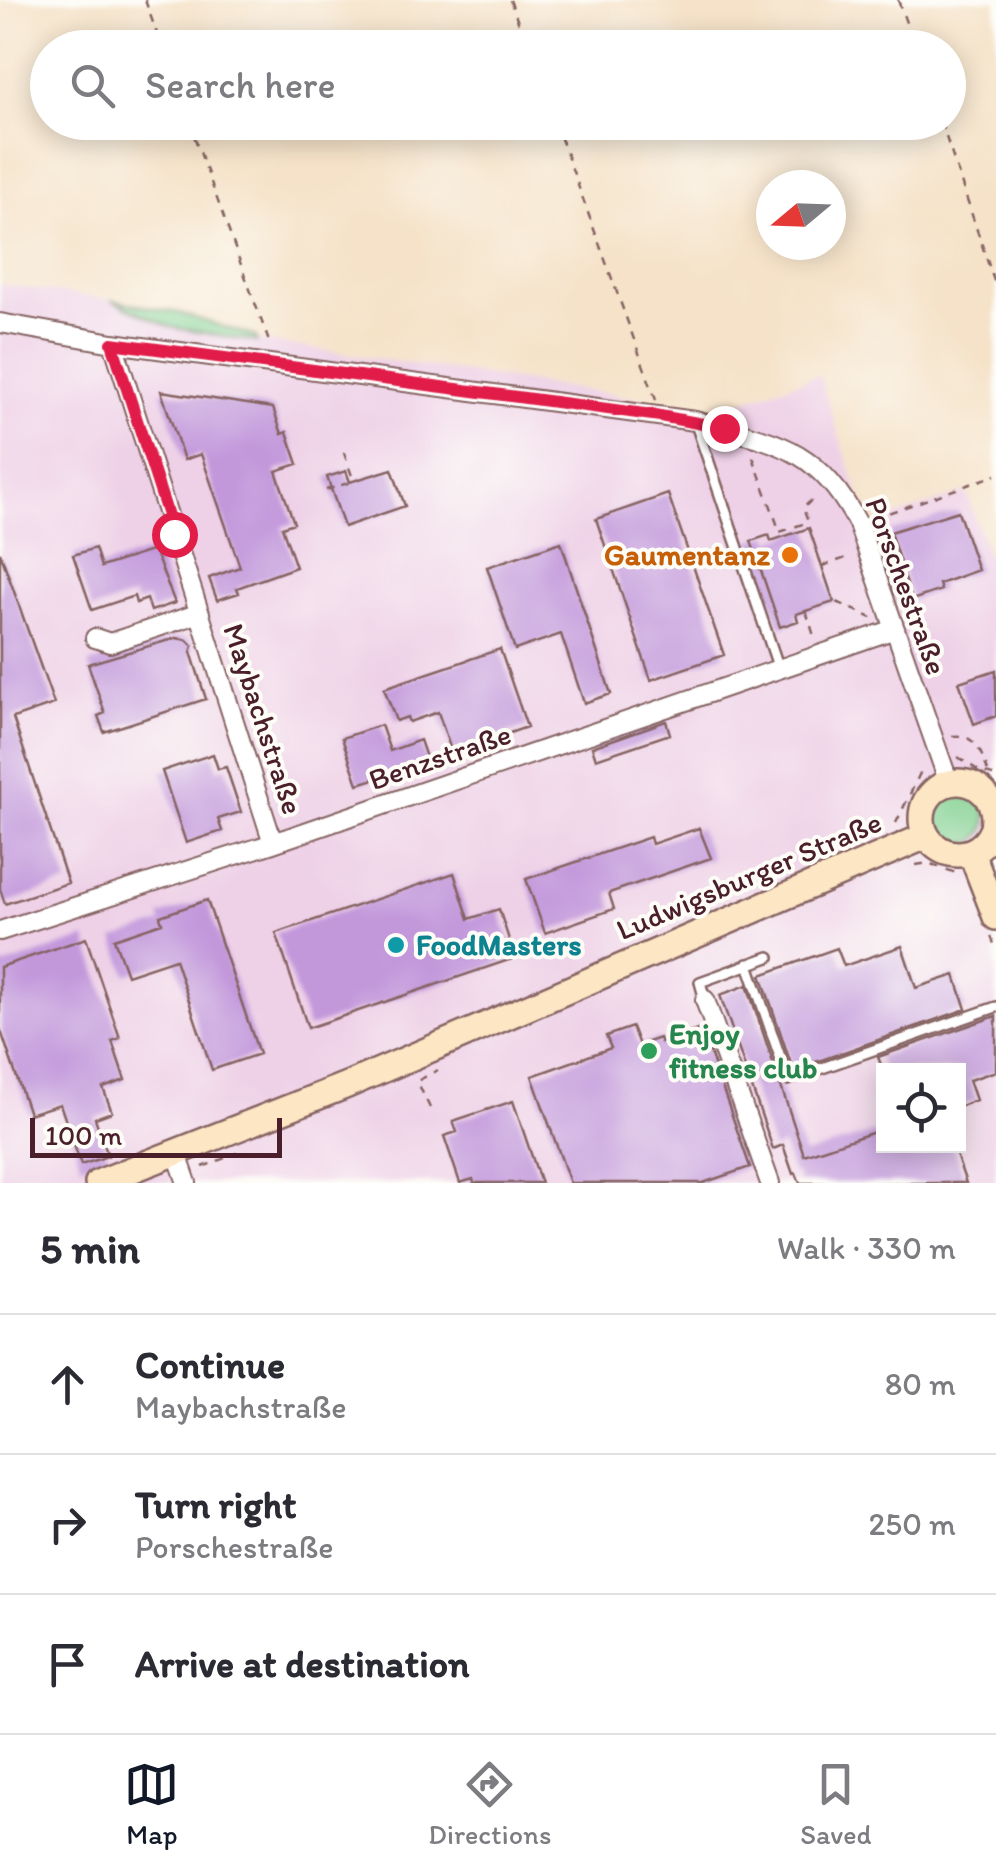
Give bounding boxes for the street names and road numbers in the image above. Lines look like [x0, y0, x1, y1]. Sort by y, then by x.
street label: Porschestraße [857, 492, 956, 680]
street label: Maybachstraße [215, 619, 312, 819]
street label: Benzstraße [364, 715, 516, 798]
street label: Ludwigsburger Straße [611, 803, 887, 948]

